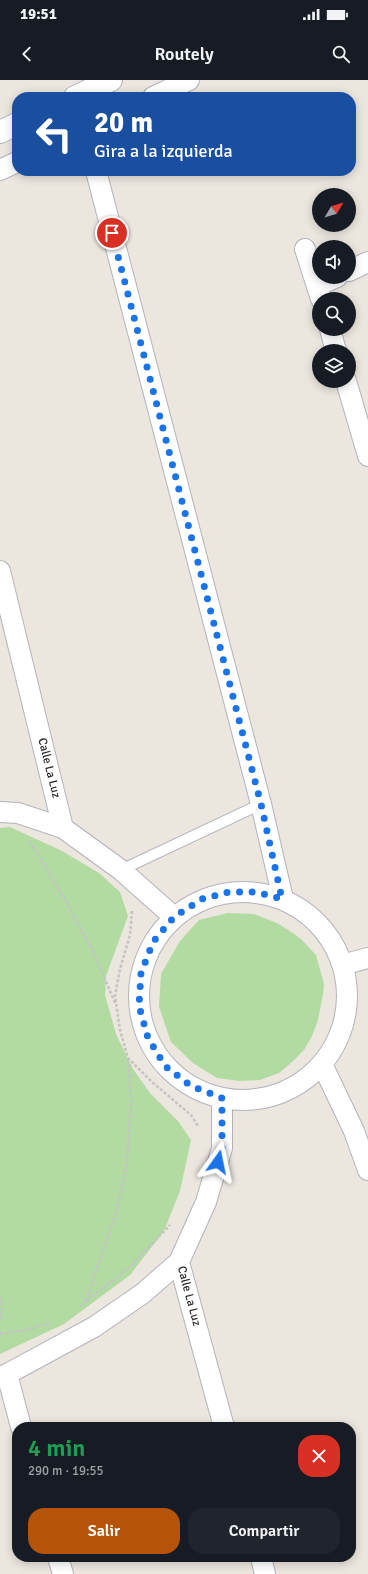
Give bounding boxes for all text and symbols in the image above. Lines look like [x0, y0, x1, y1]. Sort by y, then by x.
text: 19:51 [20, 5, 57, 23]
icon: back [16, 43, 38, 65]
text: Routely [154, 43, 214, 65]
icon: search [330, 43, 352, 65]
text: 20 m [94, 106, 153, 140]
icon: left [28, 108, 80, 160]
text: Gira a la izquierda [94, 140, 233, 162]
north arrow [312, 188, 356, 232]
map controls [312, 188, 356, 388]
pin [95, 216, 129, 250]
icon: arrive [101, 222, 123, 244]
button: sound [312, 240, 356, 284]
button: search [312, 292, 356, 336]
button: layers [312, 344, 356, 388]
street label: Calle La Luz [34, 736, 64, 800]
position arrow [197, 1141, 239, 1183]
street label: Calle La Luz [174, 1264, 204, 1328]
text: 4 min [28, 1433, 85, 1463]
button: close [298, 1435, 340, 1477]
text: 290 m · 19:55 [28, 1463, 104, 1479]
button: Salir [28, 1508, 180, 1554]
button: Compartir [188, 1508, 340, 1554]

